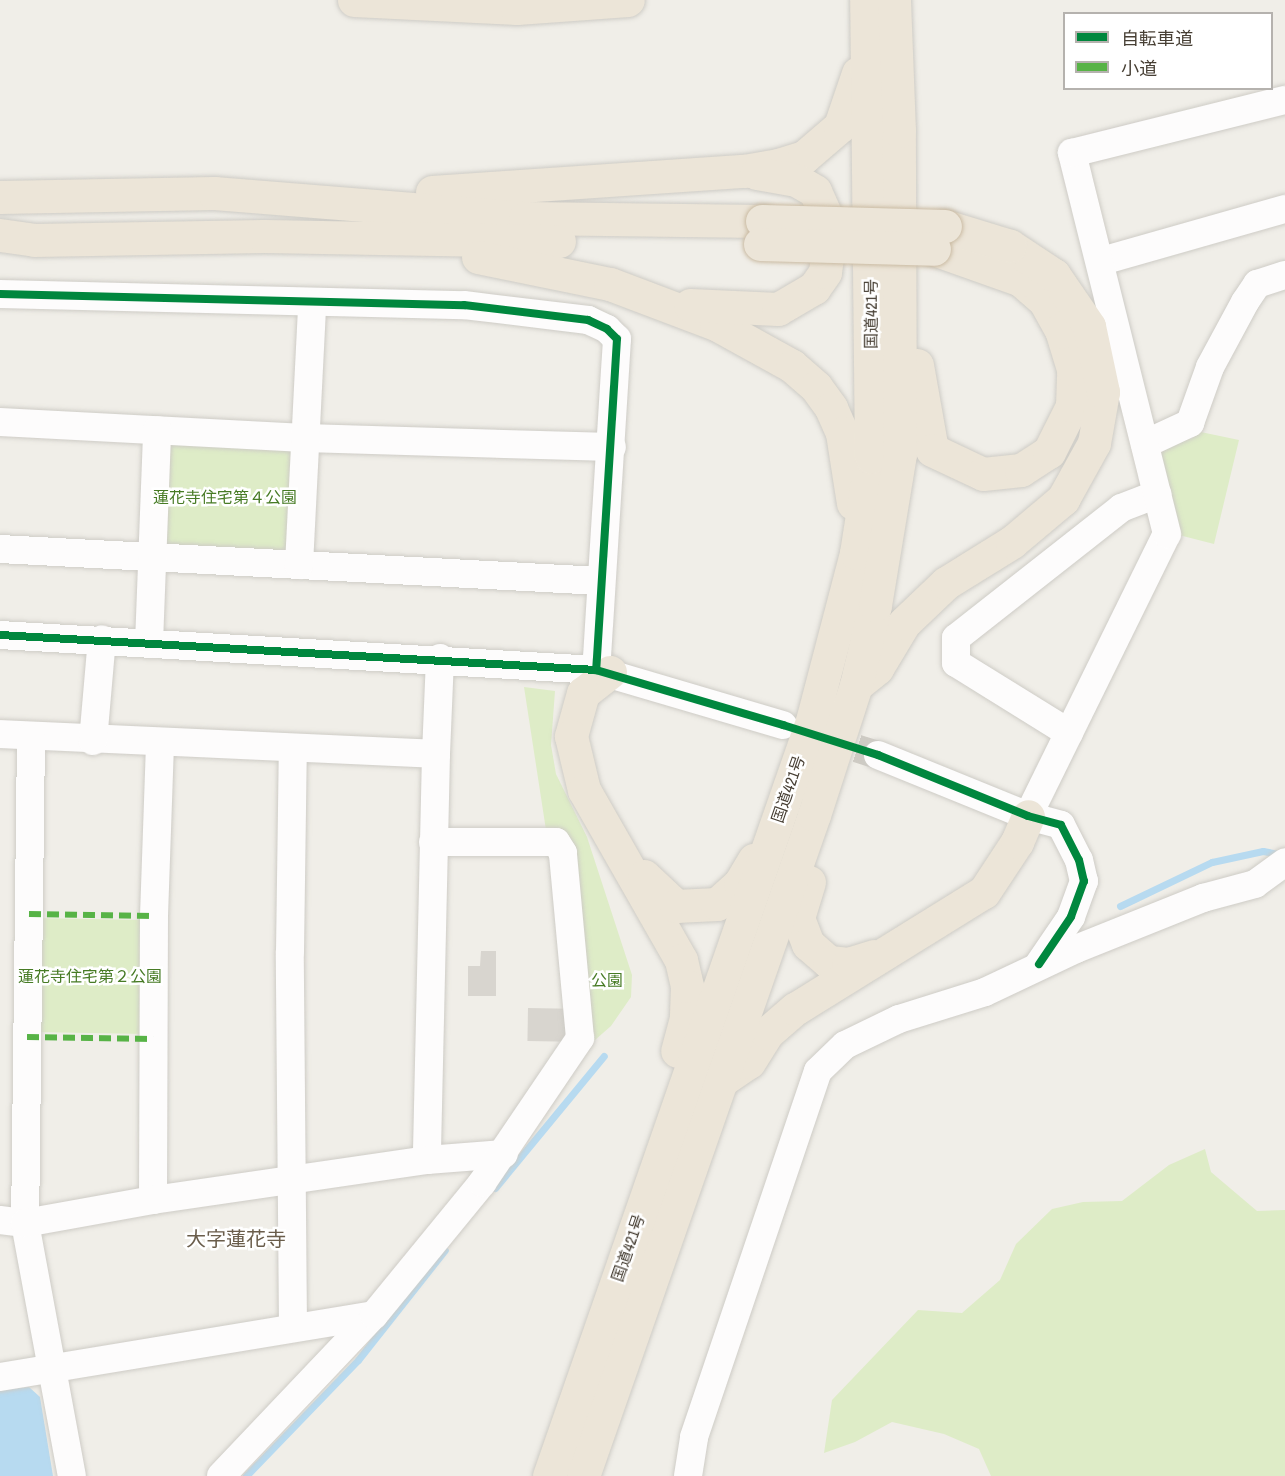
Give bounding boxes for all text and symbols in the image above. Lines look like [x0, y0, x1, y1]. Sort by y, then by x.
legend [1063, 12, 1273, 90]
text: 自転車道 [1121, 26, 1193, 51]
text: 小道 [1121, 56, 1157, 81]
street label: 国道421号 [861, 279, 881, 349]
park label: 蓮花寺住宅第４公園 [153, 487, 297, 507]
street label: 国道421号 [768, 753, 808, 825]
park label: 蓮花寺住宅第２公園 [18, 966, 162, 986]
park label: 公園 [591, 970, 623, 990]
street label: 国道421号 [608, 1212, 648, 1284]
district label: 大字蓮花寺 [186, 1226, 286, 1250]

